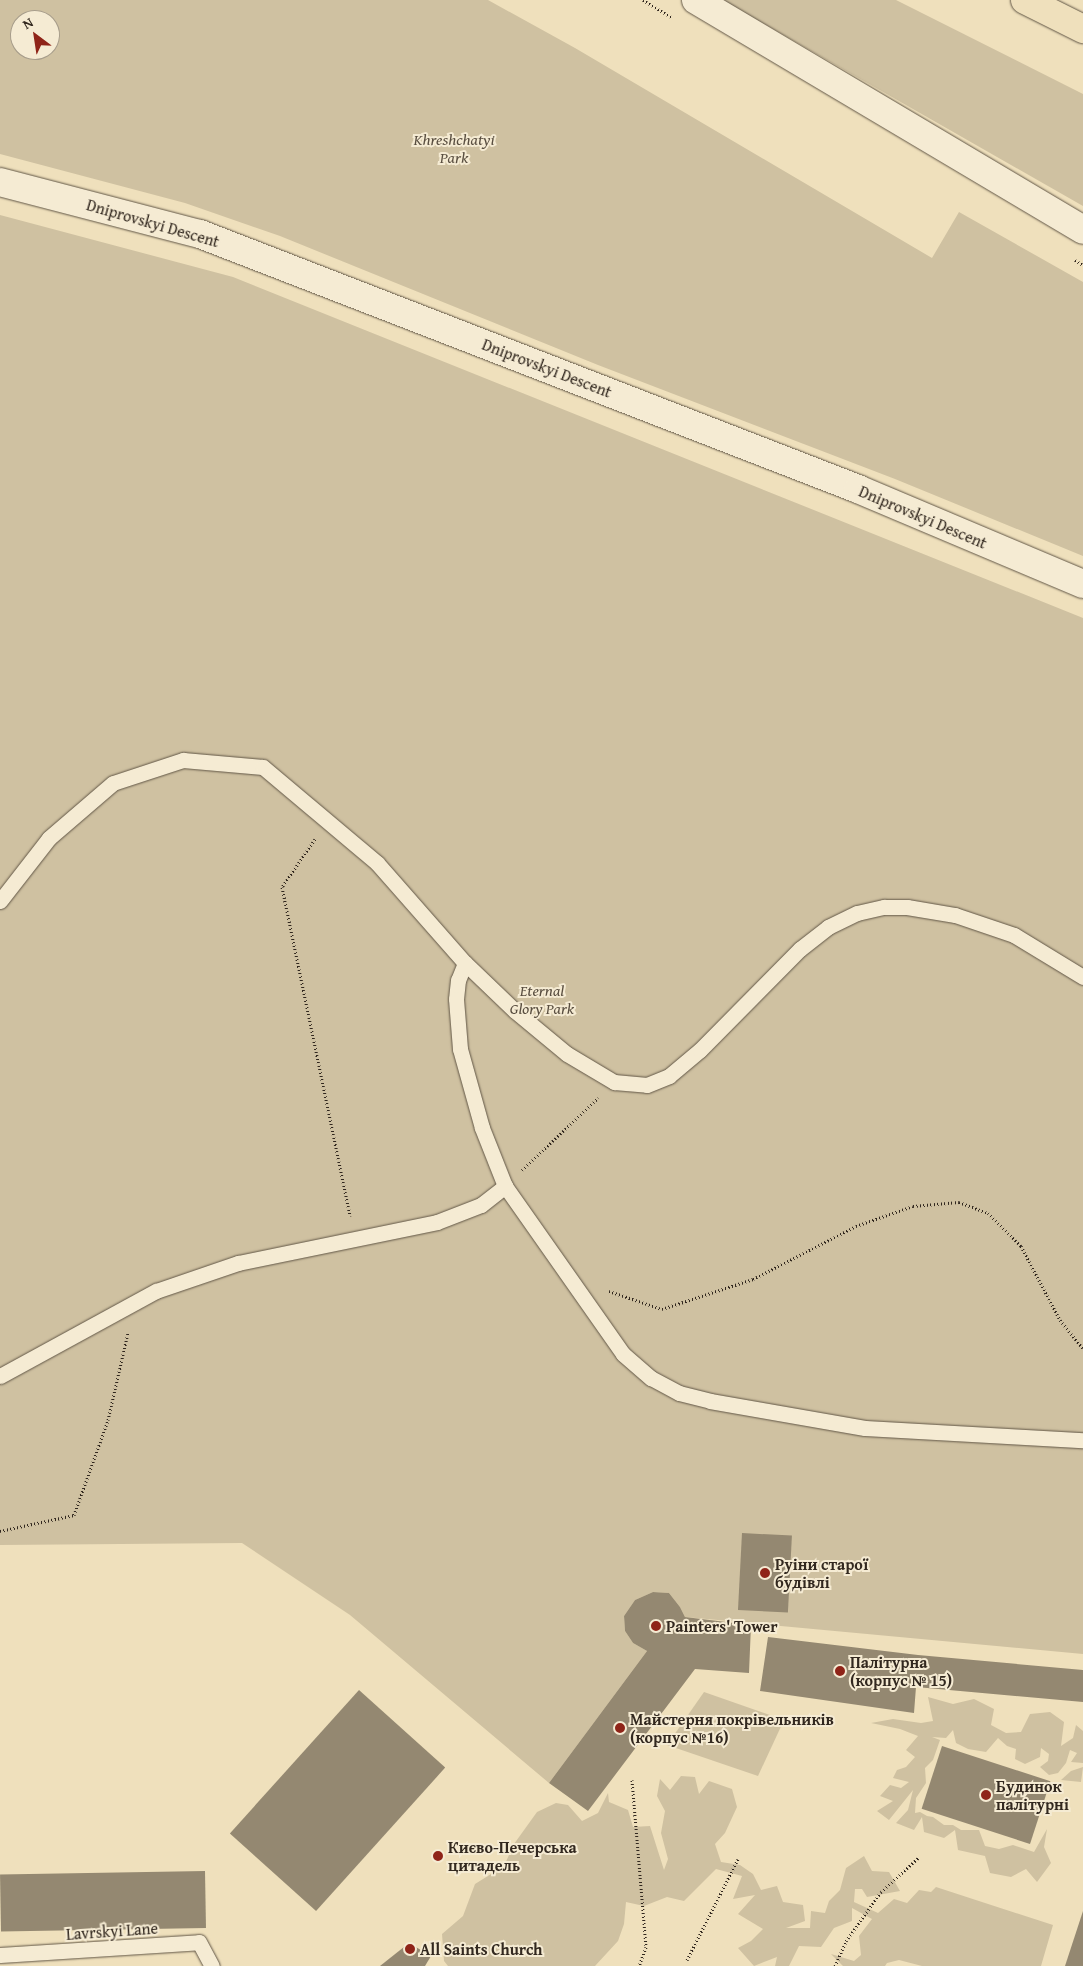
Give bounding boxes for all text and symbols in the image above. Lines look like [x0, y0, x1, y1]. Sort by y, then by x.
north arrow [10, 10, 60, 60]
text: N [19, 12, 37, 34]
park label: Khreshchatyi Park [414, 129, 494, 167]
street label: Dniprovskyi Descent [84, 195, 222, 251]
street label: Dniprovskyi Descent [479, 334, 615, 402]
street label: Dniprovskyi Descent [856, 481, 990, 553]
park label: Eternal Glory Park [510, 980, 574, 1018]
place label: Руіни старої будівлі [775, 1554, 869, 1592]
marker: Руіни старої будівлі [759, 1567, 771, 1579]
place label: Painters' Tower [666, 1616, 778, 1636]
marker: Painters' Tower [650, 1620, 662, 1632]
place label: Палітурна (корпус № 15) [850, 1652, 952, 1690]
marker: Палітурна (корпус № 15) [834, 1665, 846, 1677]
place label: Майстерня покрівельників (корпус №16) [630, 1709, 834, 1747]
marker: Майстерня покрівельників (корпус №16) [614, 1722, 626, 1734]
place label: Будинок палітурні [996, 1776, 1069, 1814]
marker: Будинок палітурні [980, 1789, 992, 1801]
place label: Києво-Печерська цитадель [448, 1837, 577, 1875]
marker: Києво-Печерська цитадель [432, 1850, 444, 1862]
street label: Lavrskyi Lane [65, 1918, 159, 1944]
place label: All Saints Church [420, 1939, 543, 1959]
marker: All Saints Church [404, 1943, 416, 1955]

